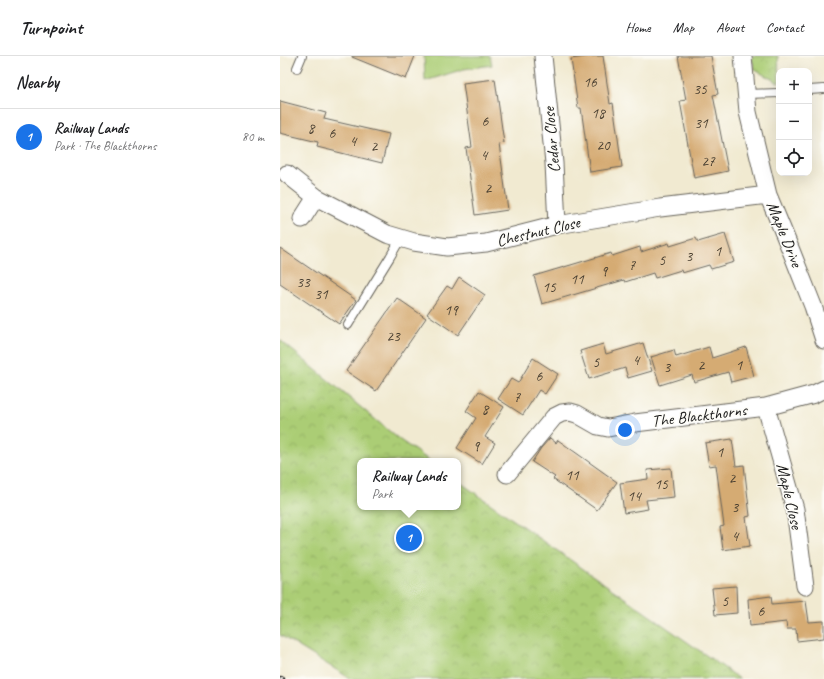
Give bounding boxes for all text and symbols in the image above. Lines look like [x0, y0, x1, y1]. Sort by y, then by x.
text: Turnpoint [20, 16, 82, 40]
text: Home [625, 19, 651, 36]
text: Map [673, 19, 694, 36]
text: About [716, 19, 744, 36]
text: Contact [766, 19, 804, 36]
map controls [776, 68, 812, 176]
button: + [776, 68, 812, 104]
text: Nearby [16, 72, 59, 93]
house number: 16 [583, 73, 598, 92]
house number: 35 [693, 80, 708, 99]
house number: 18 [591, 104, 606, 123]
button: − [776, 104, 812, 140]
street label: Cedar Close [538, 105, 565, 174]
house number: 6 [482, 112, 490, 131]
house number: 31 [694, 114, 709, 133]
text: Railway Lands [54, 119, 128, 138]
house number: 8 [308, 119, 316, 138]
house number: 6 [329, 124, 337, 143]
text: 1 [26, 129, 32, 145]
text: 80 m [242, 129, 264, 145]
house number: 4 [350, 132, 358, 151]
house number: 20 [596, 136, 611, 155]
house number: 2 [371, 137, 379, 156]
text: Park · The Blackthorns [54, 138, 156, 154]
button: locate [776, 140, 812, 176]
house number: 4 [481, 146, 489, 165]
house number: 27 [701, 152, 716, 171]
house number: 2 [485, 179, 493, 198]
street label: Maple Drive [762, 198, 808, 271]
street label: Chestnut Close [494, 211, 583, 251]
house number: 1 [715, 242, 723, 261]
house number: 3 [686, 247, 694, 266]
house number: 5 [659, 251, 667, 270]
house number: 7 [629, 256, 637, 275]
house number: 9 [601, 262, 609, 281]
house number: 11 [570, 270, 585, 289]
house number: 33 [296, 273, 311, 292]
house number: 15 [542, 278, 557, 297]
house number: 31 [314, 285, 329, 304]
house number: 19 [444, 301, 459, 320]
house number: 23 [386, 327, 401, 346]
house number: 4 [633, 351, 641, 370]
house number: 5 [593, 353, 601, 372]
house number: 2 [698, 356, 706, 375]
house number: 1 [736, 356, 744, 375]
house number: 3 [664, 358, 672, 377]
house number: 6 [536, 367, 544, 386]
house number: 7 [514, 388, 522, 407]
street label: The Blackthorns [650, 399, 750, 432]
house number: 8 [482, 400, 490, 419]
your location [615, 420, 635, 440]
house number: 9 [473, 437, 481, 456]
house number: 1 [717, 443, 725, 462]
popup [357, 458, 461, 510]
street label: Maple Close [772, 461, 808, 533]
house number: 11 [565, 466, 580, 485]
text: Railway Lands [372, 467, 446, 486]
house number: 2 [729, 469, 737, 488]
house number: 15 [654, 475, 669, 494]
text: Park [372, 486, 392, 502]
house number: 14 [627, 487, 642, 506]
house number: 3 [732, 498, 740, 517]
pin: 1 [396, 523, 422, 553]
house number: 4 [732, 527, 740, 546]
house number: 5 [722, 592, 730, 611]
house number: 6 [758, 602, 766, 621]

